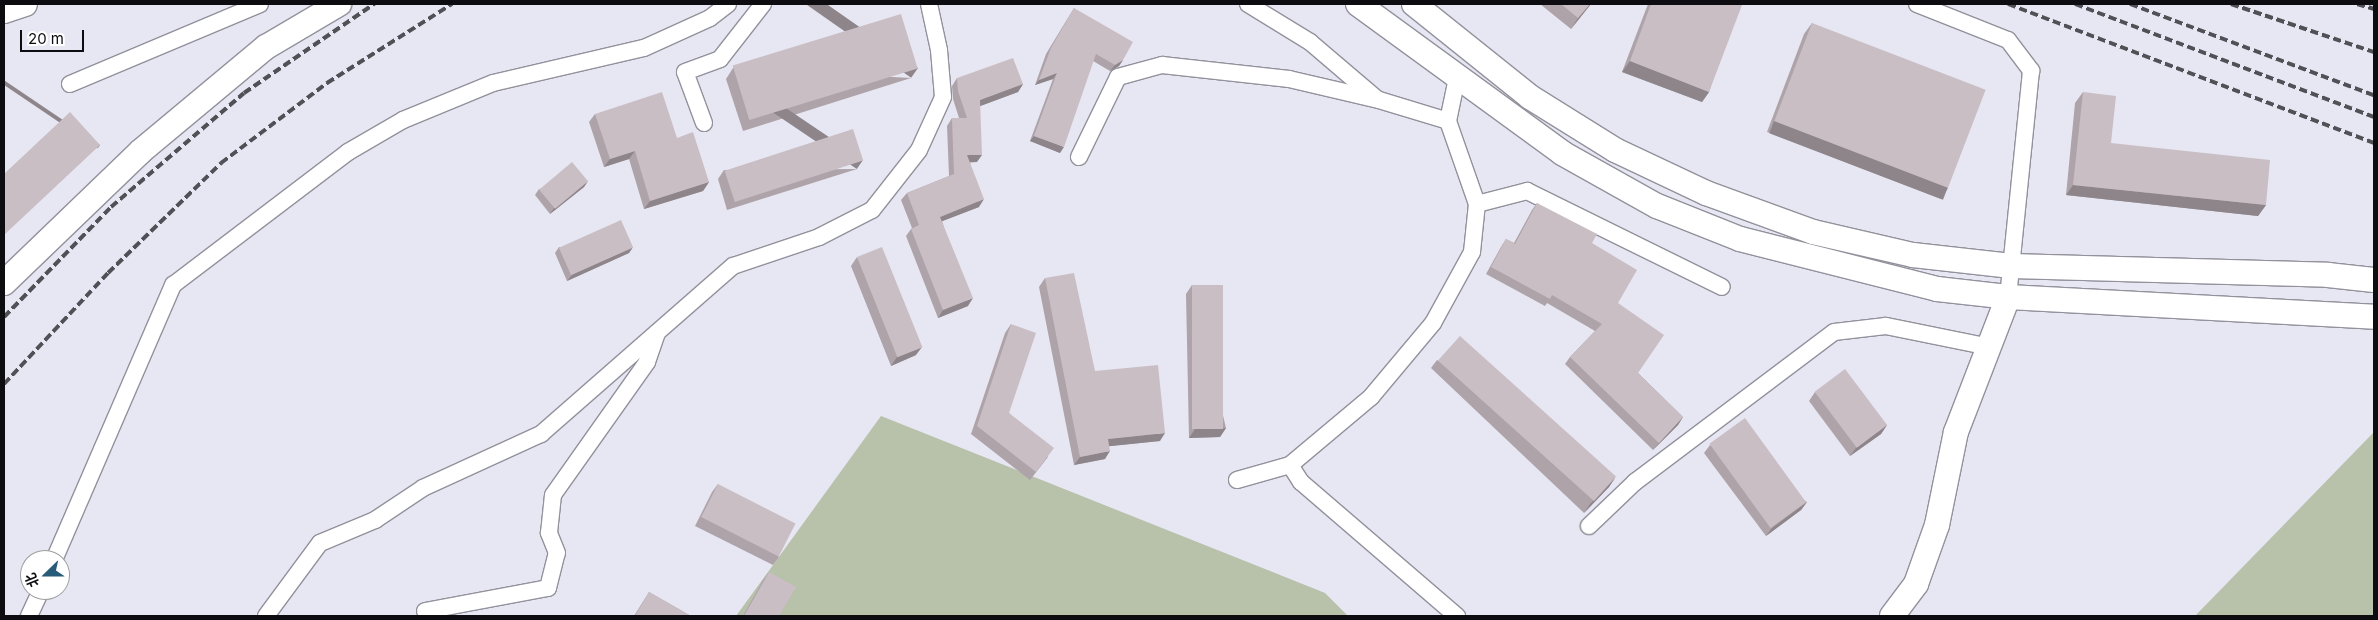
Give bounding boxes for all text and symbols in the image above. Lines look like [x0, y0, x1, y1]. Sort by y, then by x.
scale bar [22, 20, 86, 52]
text: 20 m [28, 29, 64, 48]
north arrow [20, 550, 70, 600]
text: 北 [21, 571, 42, 590]

